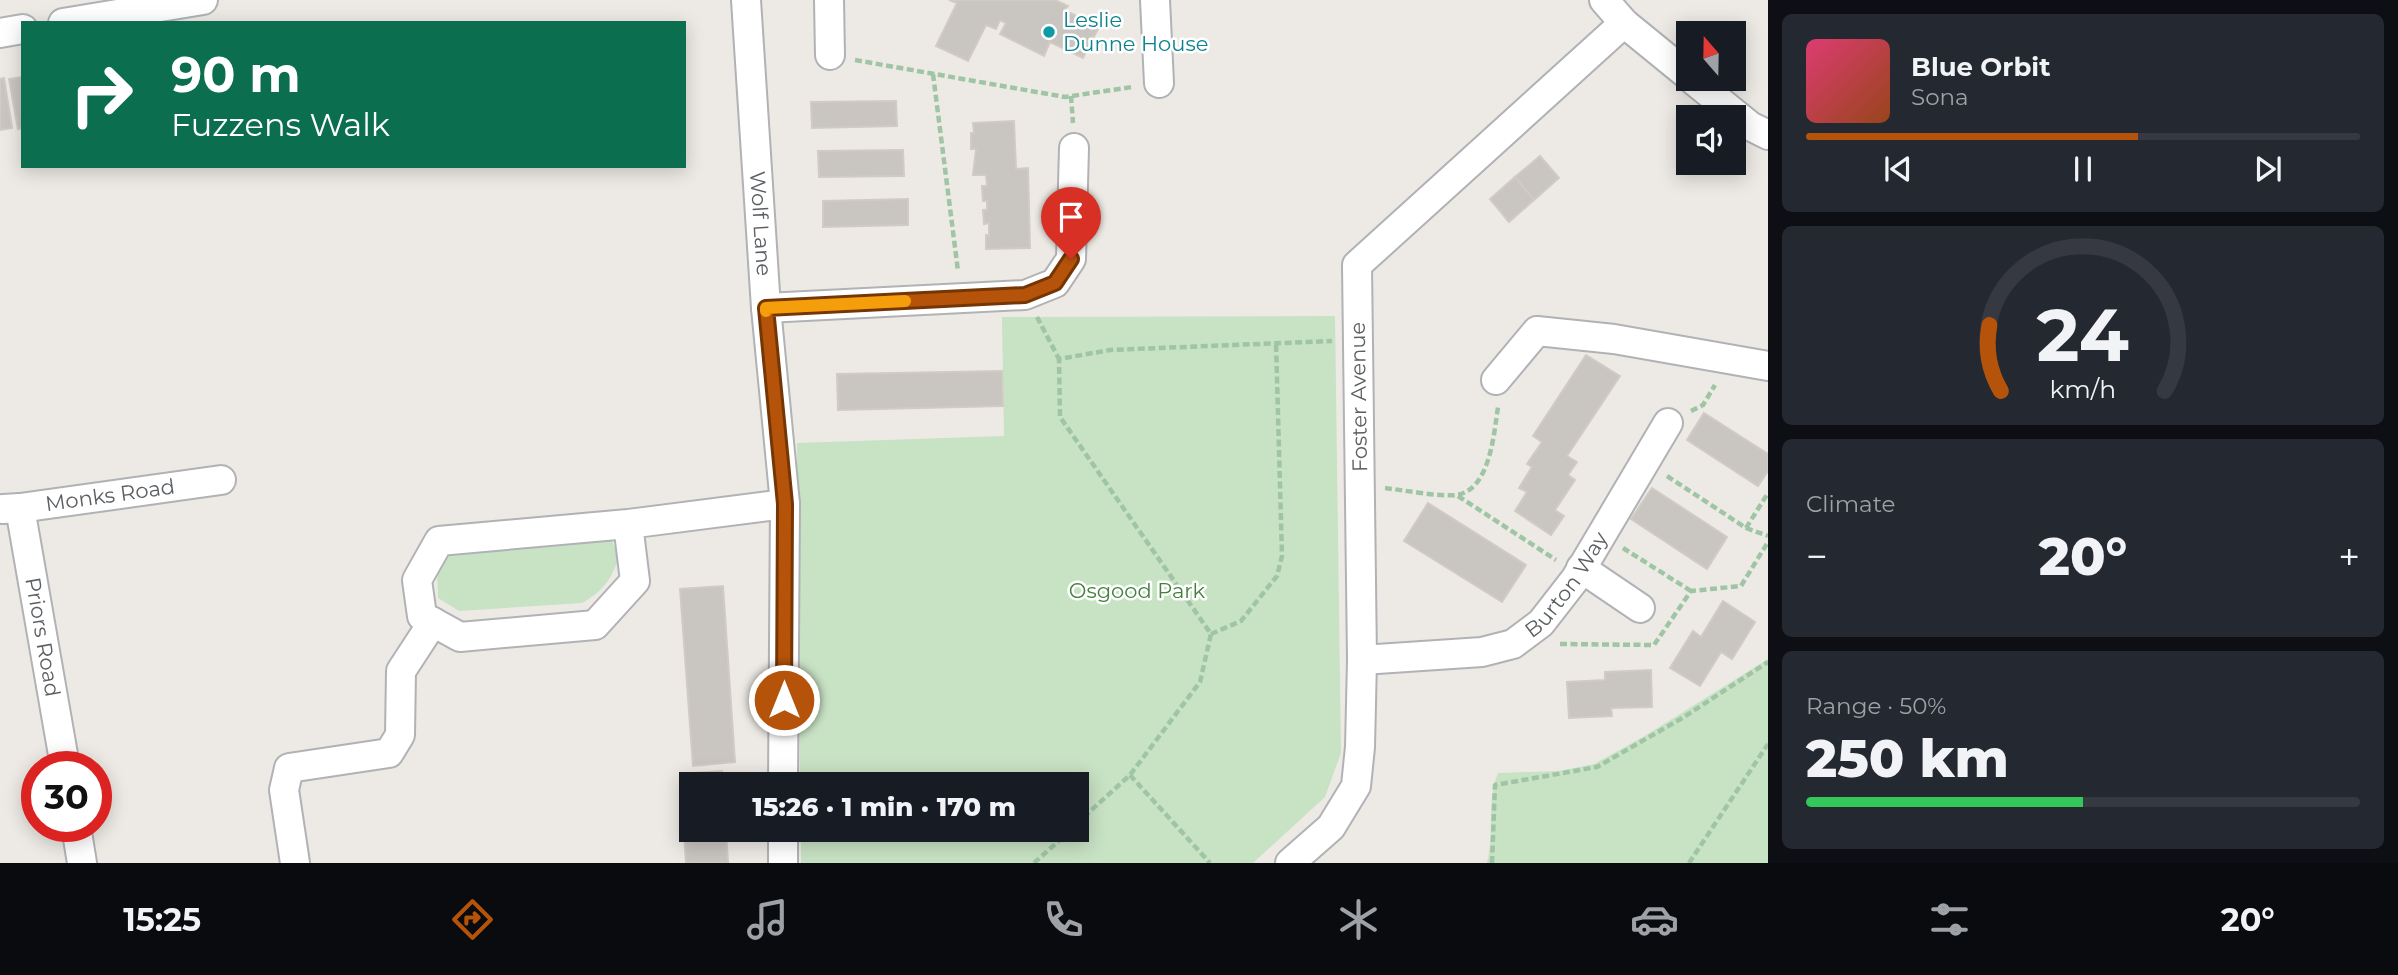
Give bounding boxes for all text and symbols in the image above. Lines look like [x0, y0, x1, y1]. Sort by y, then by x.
place label: Leslie Dunne House [1063, 7, 1208, 56]
north arrow [1676, 21, 1746, 91]
map controls [1676, 21, 1746, 175]
marker: Leslie Dunne House [1041, 24, 1057, 40]
text: 90 m [171, 45, 301, 104]
icon: right [56, 49, 147, 140]
text: Blue Orbit [1911, 51, 2050, 83]
text: Sona [1911, 83, 1969, 111]
text: Fuzzens Walk [171, 105, 390, 144]
button: sound [1676, 105, 1746, 175]
icon: previous [1879, 150, 1917, 188]
icon: pause [2064, 150, 2102, 188]
icon: next [2249, 150, 2287, 188]
street label: Wolf Lane [745, 170, 777, 277]
pin [1041, 187, 1101, 259]
icon: arrive [1052, 198, 1090, 236]
text: 24 [2037, 292, 2129, 380]
street label: Foster Avenue [1345, 322, 1372, 472]
text: km/h [2050, 374, 2116, 404]
street label: Monks Road [44, 474, 176, 516]
text: Climate [1806, 490, 1895, 518]
text: 20° [2039, 525, 2127, 588]
street label: Burton Way [1520, 527, 1613, 643]
text: − [1806, 533, 1828, 580]
text: + [2338, 533, 2360, 580]
street label: Priors Road [20, 575, 66, 699]
park label: Osgood Park [1069, 578, 1206, 603]
position arrow [747, 663, 821, 737]
text: Range · 50% [1806, 692, 1946, 720]
text: 250 km [1806, 727, 2009, 790]
speed limit sign: 30 [21, 751, 112, 842]
text: 15:26 · 1 min · 170 m [752, 791, 1016, 823]
icon: directions [448, 895, 497, 944]
icon: music [743, 895, 792, 944]
icon: phone [1039, 895, 1088, 944]
icon: climate [1334, 895, 1383, 944]
icon: car [1630, 895, 1679, 944]
icon: filters [1925, 895, 1974, 944]
text: 15:25 [123, 900, 201, 939]
text: 20° [2221, 900, 2275, 939]

